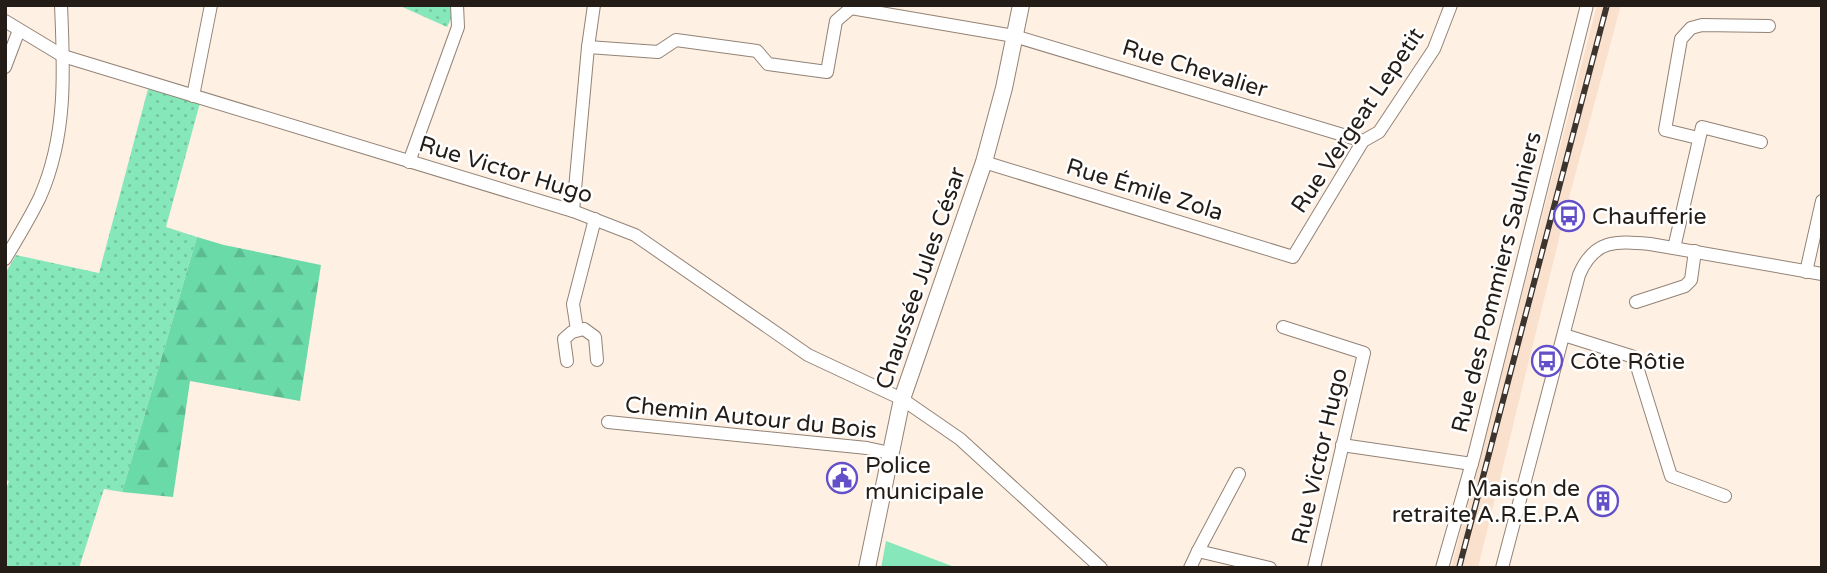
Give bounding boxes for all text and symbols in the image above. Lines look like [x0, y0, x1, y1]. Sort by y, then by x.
street label: Rue Vergeat Lepetit [1285, 22, 1430, 219]
street label: Rue Chevalier [1119, 34, 1271, 104]
street label: Rue des Pommiers Saulniers [1446, 129, 1548, 436]
street label: Rue Victor Hugo [416, 130, 596, 210]
street label: Rue Émile Zola [1063, 153, 1227, 227]
street label: Chaussée Jules César [870, 164, 972, 393]
bus stop icon: Chaufferie [1552, 199, 1586, 233]
place label: Chaufferie [1592, 203, 1707, 231]
bus stop icon: Côte Rôtie [1530, 344, 1564, 378]
place label: Côte Rôtie [1570, 348, 1685, 376]
street label: Rue Victor Hugo [1286, 365, 1354, 547]
street label: Chemin Autour du Bois [624, 391, 878, 445]
place label: Police municipale [865, 452, 984, 506]
public building icon: Police municipale [825, 461, 859, 495]
place label: Maison de retraite A.R.E.P.A [1392, 475, 1580, 529]
building icon: Maison de retraite A.R.E.P.A [1586, 484, 1620, 518]

